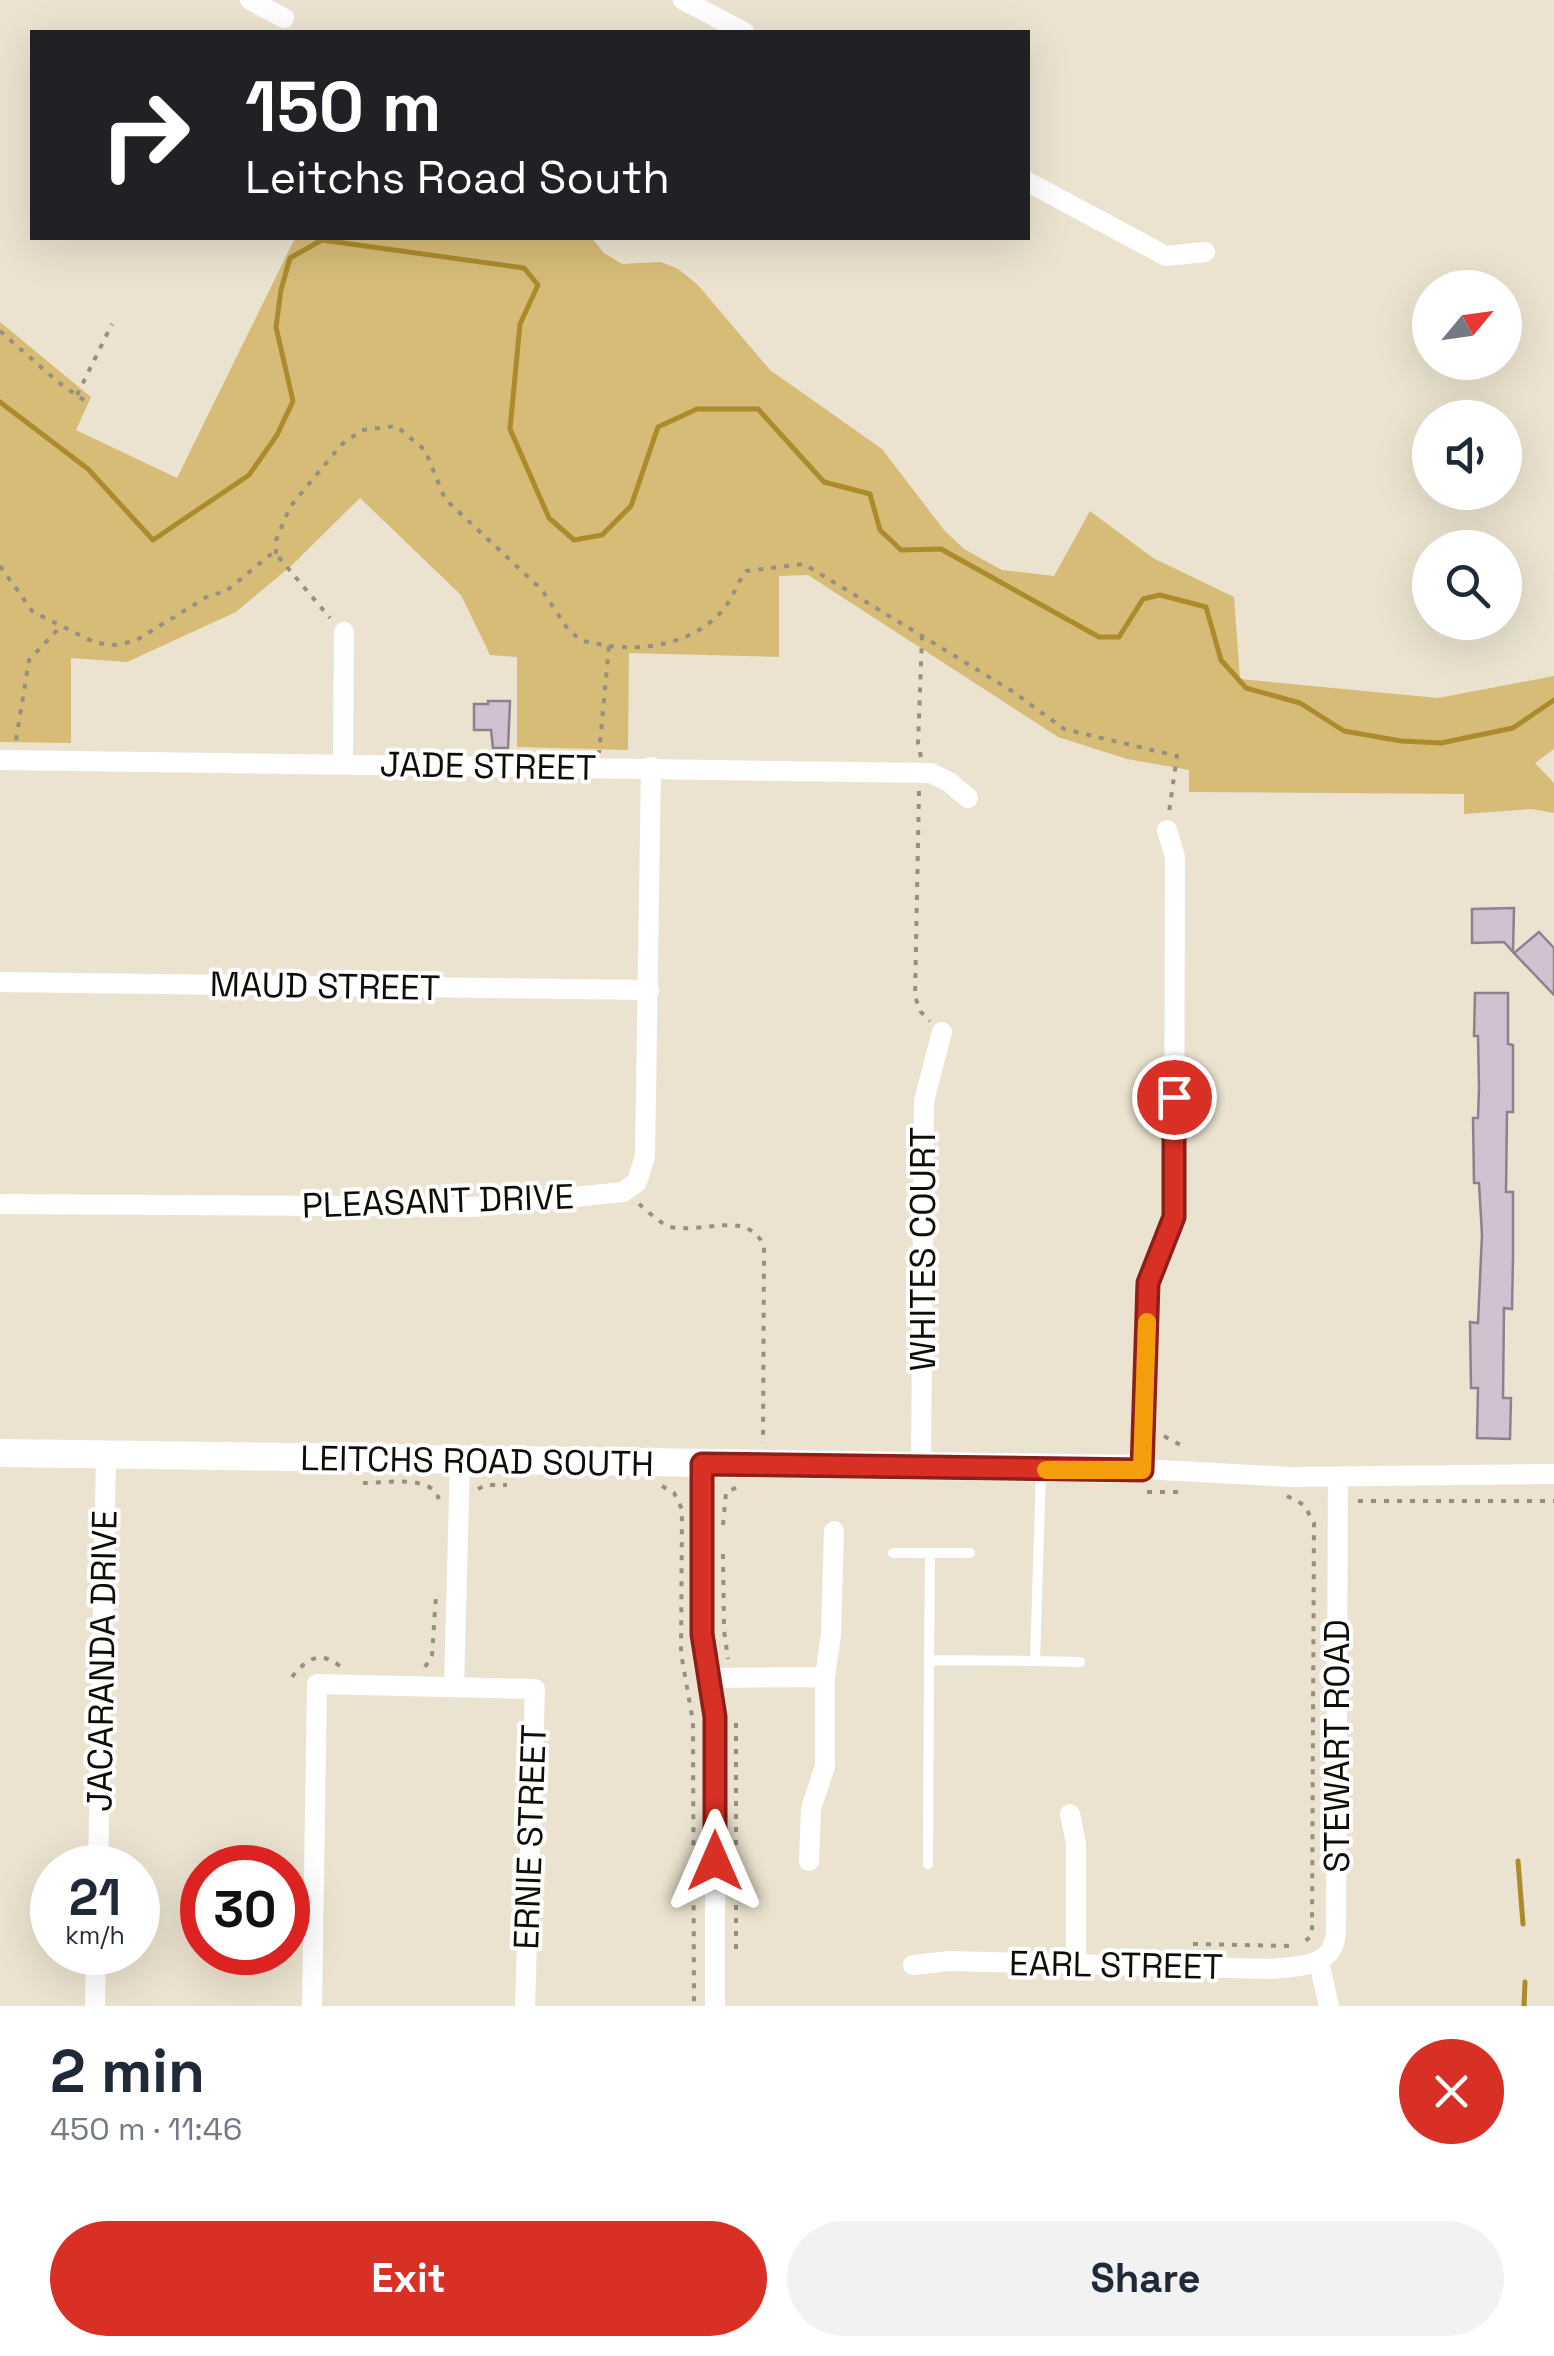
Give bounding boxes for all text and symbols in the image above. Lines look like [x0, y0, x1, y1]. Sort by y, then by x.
text: 150 m [245, 62, 442, 151]
icon: right [80, 70, 210, 200]
text: Leitchs Road South [245, 149, 670, 206]
north arrow [1412, 270, 1522, 380]
map controls [1412, 270, 1522, 640]
button: sound [1412, 400, 1522, 510]
button: search [1412, 530, 1522, 640]
street label: JADE STREET [379, 742, 597, 790]
street label: MAUD STREET [209, 962, 441, 1010]
pin [1132, 1055, 1217, 1140]
icon: arrive [1147, 1070, 1202, 1125]
street label: WHITES COURT [901, 1127, 945, 1371]
street label: PLEASANT DRIVE [301, 1174, 575, 1228]
street label: LEITCHS ROAD SOUTH [300, 1436, 654, 1486]
street label: JACARANDA DRIVE [77, 1510, 127, 1812]
street label: STEWART ROAD [1315, 1619, 1359, 1873]
street label: ERNIE STREET [504, 1724, 556, 1950]
position arrow [663, 1809, 767, 1913]
speed limit sign: 30 [180, 1845, 310, 1975]
text: 21 [69, 1866, 121, 1930]
text: km/h [65, 1919, 125, 1951]
street label: EARL STREET [1009, 1941, 1223, 1989]
text: 2 min [50, 2033, 205, 2110]
button: close [1399, 2039, 1504, 2144]
text: 450 m · 11:46 [50, 2109, 242, 2149]
button: Exit [50, 2221, 767, 2336]
button: Share [787, 2221, 1504, 2336]

